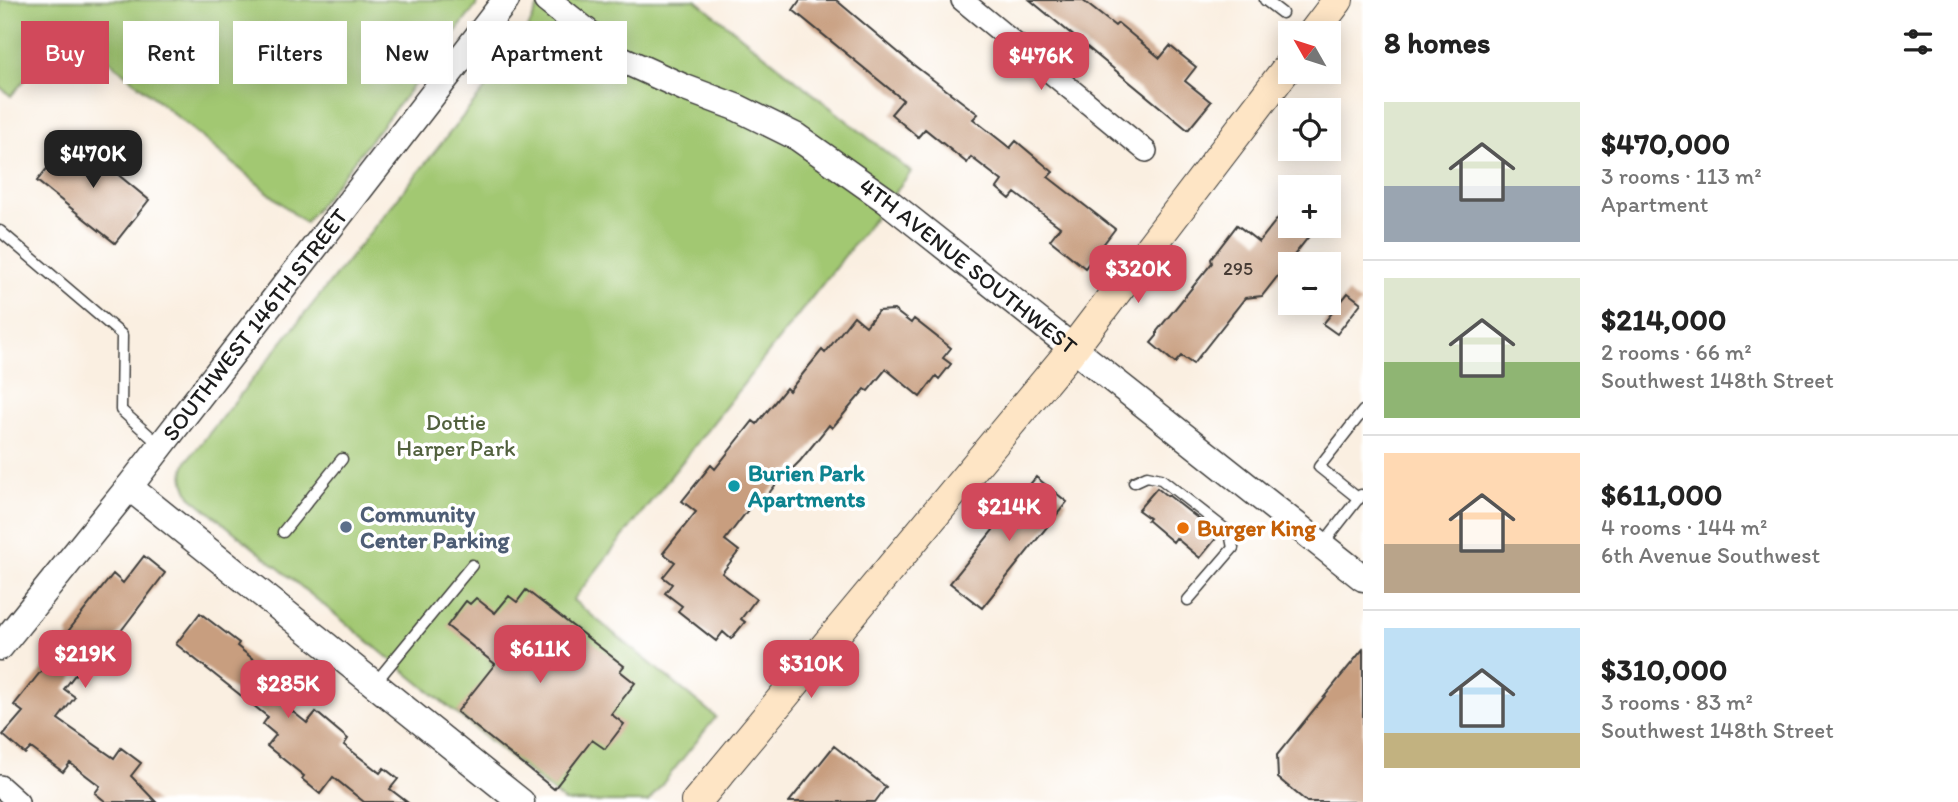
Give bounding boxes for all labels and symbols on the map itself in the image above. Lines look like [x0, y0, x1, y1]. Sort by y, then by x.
north arrow [1278, 21, 1340, 84]
pin: $476K [992, 32, 1090, 92]
pin: $470K [44, 130, 142, 190]
street label: 4TH AVENUE SOUTHWEST [854, 172, 1083, 360]
street label: SOUTHWEST 146TH STREET [156, 203, 354, 446]
pin: $320K [1089, 246, 1187, 305]
house number: 295 [1223, 257, 1253, 280]
park label: Dottie Harper Park [396, 408, 516, 462]
place label: Burien Park Apartments [747, 459, 866, 513]
marker: Burien Park Apartments [726, 478, 742, 494]
pin: $214K [960, 484, 1058, 543]
place label: Community Center Parking [360, 500, 510, 554]
place label: Burger King [1197, 514, 1317, 542]
marker: Community Center Parking [338, 519, 354, 535]
marker: Burger King [1175, 520, 1191, 536]
pin: $611K [491, 626, 589, 685]
pin: $219K [36, 630, 134, 690]
pin: $310K [762, 640, 860, 700]
pin: $285K [239, 660, 337, 720]

